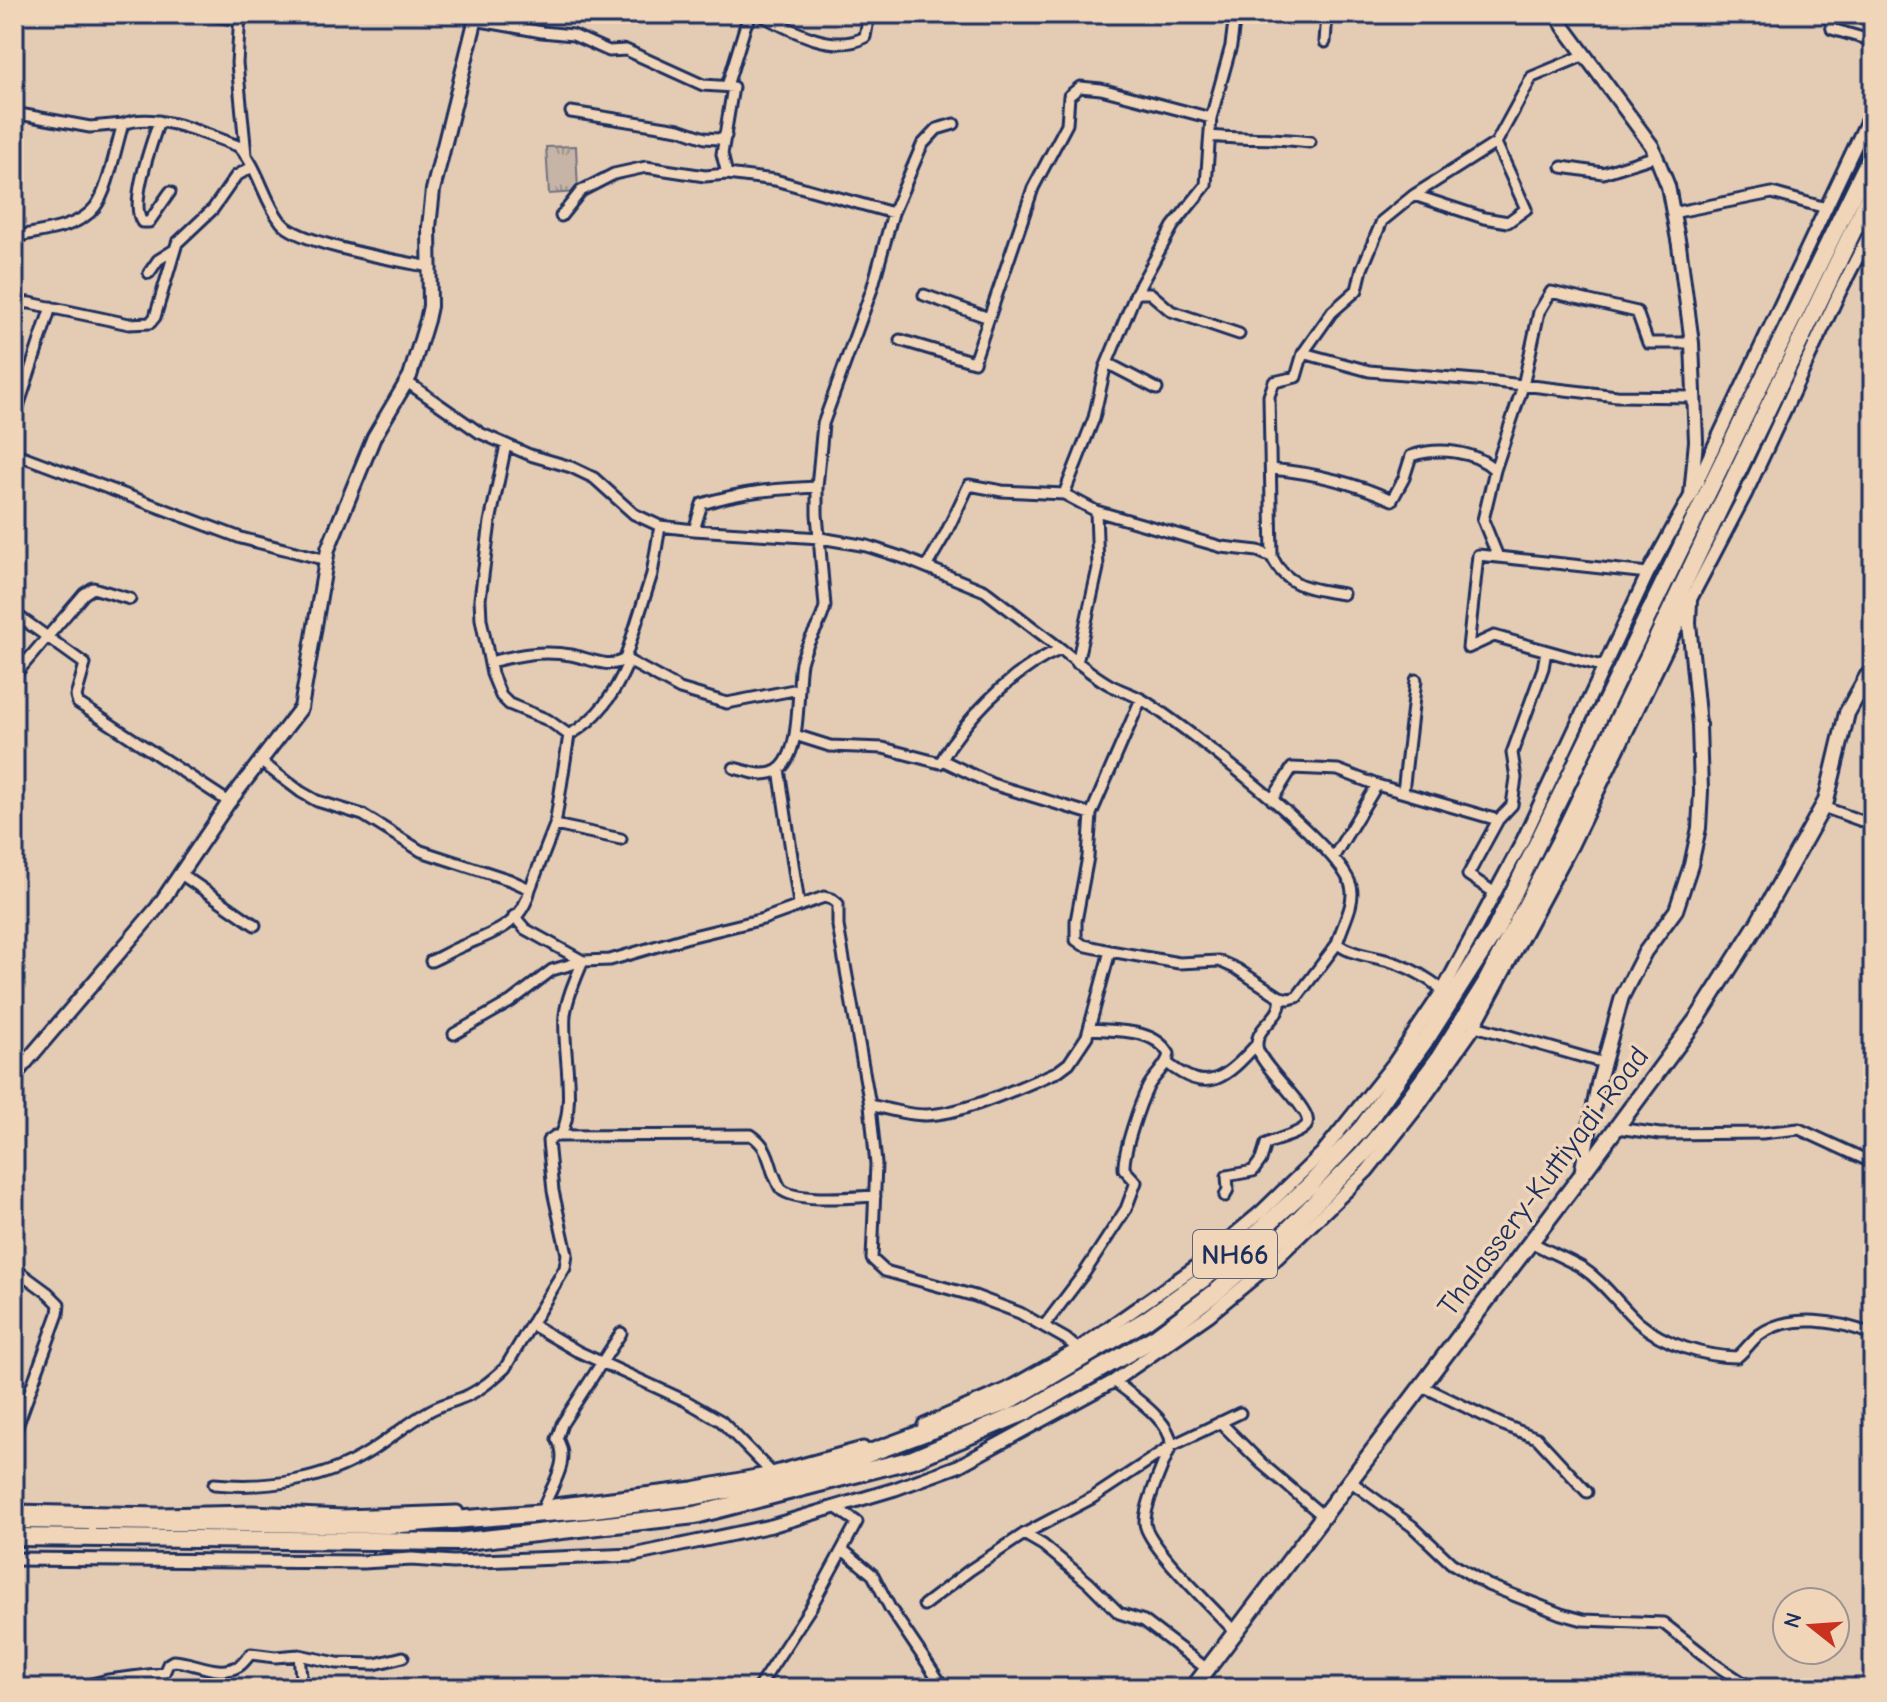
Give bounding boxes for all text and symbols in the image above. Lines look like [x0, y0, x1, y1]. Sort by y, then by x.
street label: Thalassery-Kuttiyadi Road [1431, 1040, 1656, 1323]
road number: NH66 [1193, 1230, 1277, 1278]
north arrow [1771, 1586, 1851, 1666]
text: N [1778, 1610, 1807, 1631]

